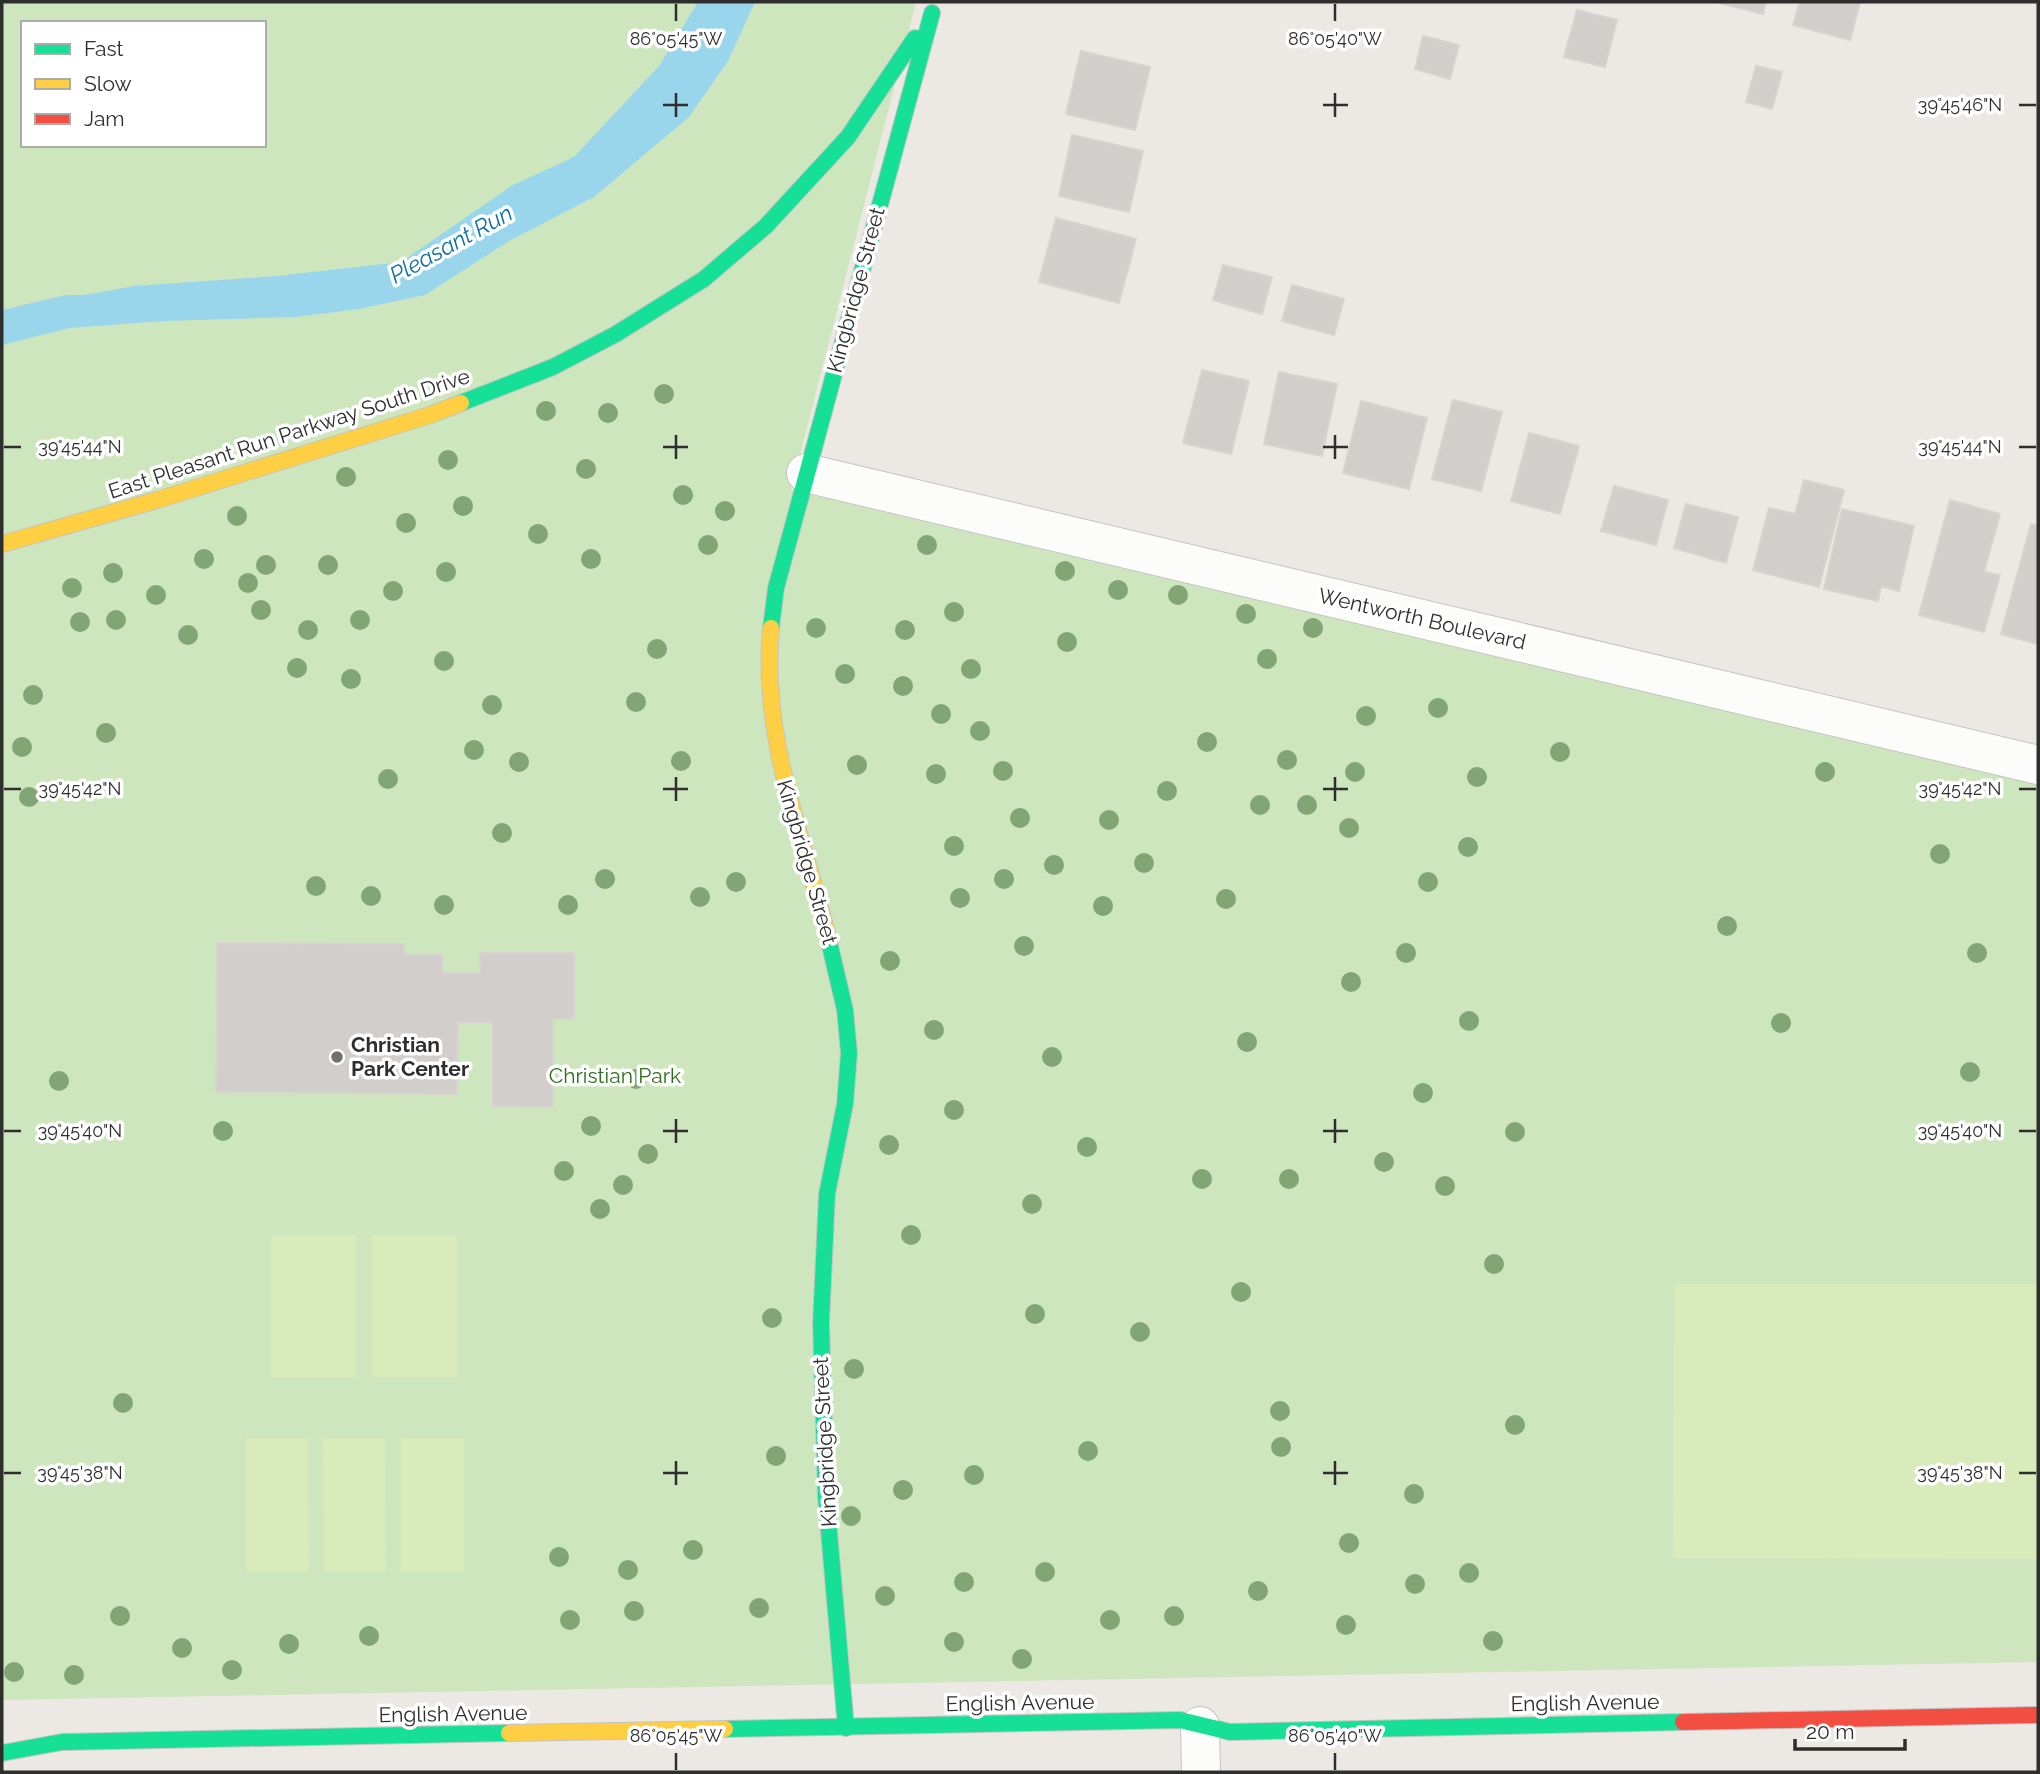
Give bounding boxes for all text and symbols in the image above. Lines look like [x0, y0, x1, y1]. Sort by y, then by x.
legend [21, 21, 266, 147]
text: 86°05'45"W [630, 28, 723, 49]
text: 86°05'40"W [1288, 28, 1382, 49]
text: Fast [84, 36, 124, 61]
text: Slow [84, 71, 132, 96]
text: 39°45'46"N [1918, 94, 2002, 115]
text: Jam [84, 106, 125, 131]
water label: Pleasant Run [385, 199, 517, 288]
street label: Kingbridge Street [821, 204, 890, 375]
street label: East Pleasant Run Parkway South Drive [105, 363, 473, 504]
text: 39°45'44"N [38, 436, 122, 457]
text: 39°45'44"N [1918, 436, 2002, 457]
street label: Wentworth Boulevard [1316, 582, 1528, 655]
street label: Kingbridge Street [772, 777, 843, 947]
text: 39°45'42"N [39, 778, 121, 799]
text: 39°45'42"N [1919, 778, 2001, 799]
place label: Christian Park Center [351, 1032, 469, 1081]
marker: Christian Park Center [329, 1049, 345, 1065]
park label: Christian Park [549, 1063, 681, 1088]
text: 39°45'40"N [38, 1120, 122, 1141]
text: 39°45'40"N [1918, 1120, 2002, 1141]
street label: Kingbridge Street [808, 1356, 841, 1528]
text: 39°45'38"N [37, 1462, 123, 1483]
text: 39°45'38"N [1917, 1462, 2003, 1483]
street label: English Avenue [945, 1689, 1095, 1716]
street label: English Avenue [1510, 1689, 1660, 1716]
street label: English Avenue [378, 1700, 528, 1727]
scale bar [1795, 1708, 1905, 1752]
text: 20 m [1806, 1719, 1854, 1744]
text: 86°05'45"W [630, 1725, 723, 1746]
text: 86°05'40"W [1288, 1725, 1382, 1746]

